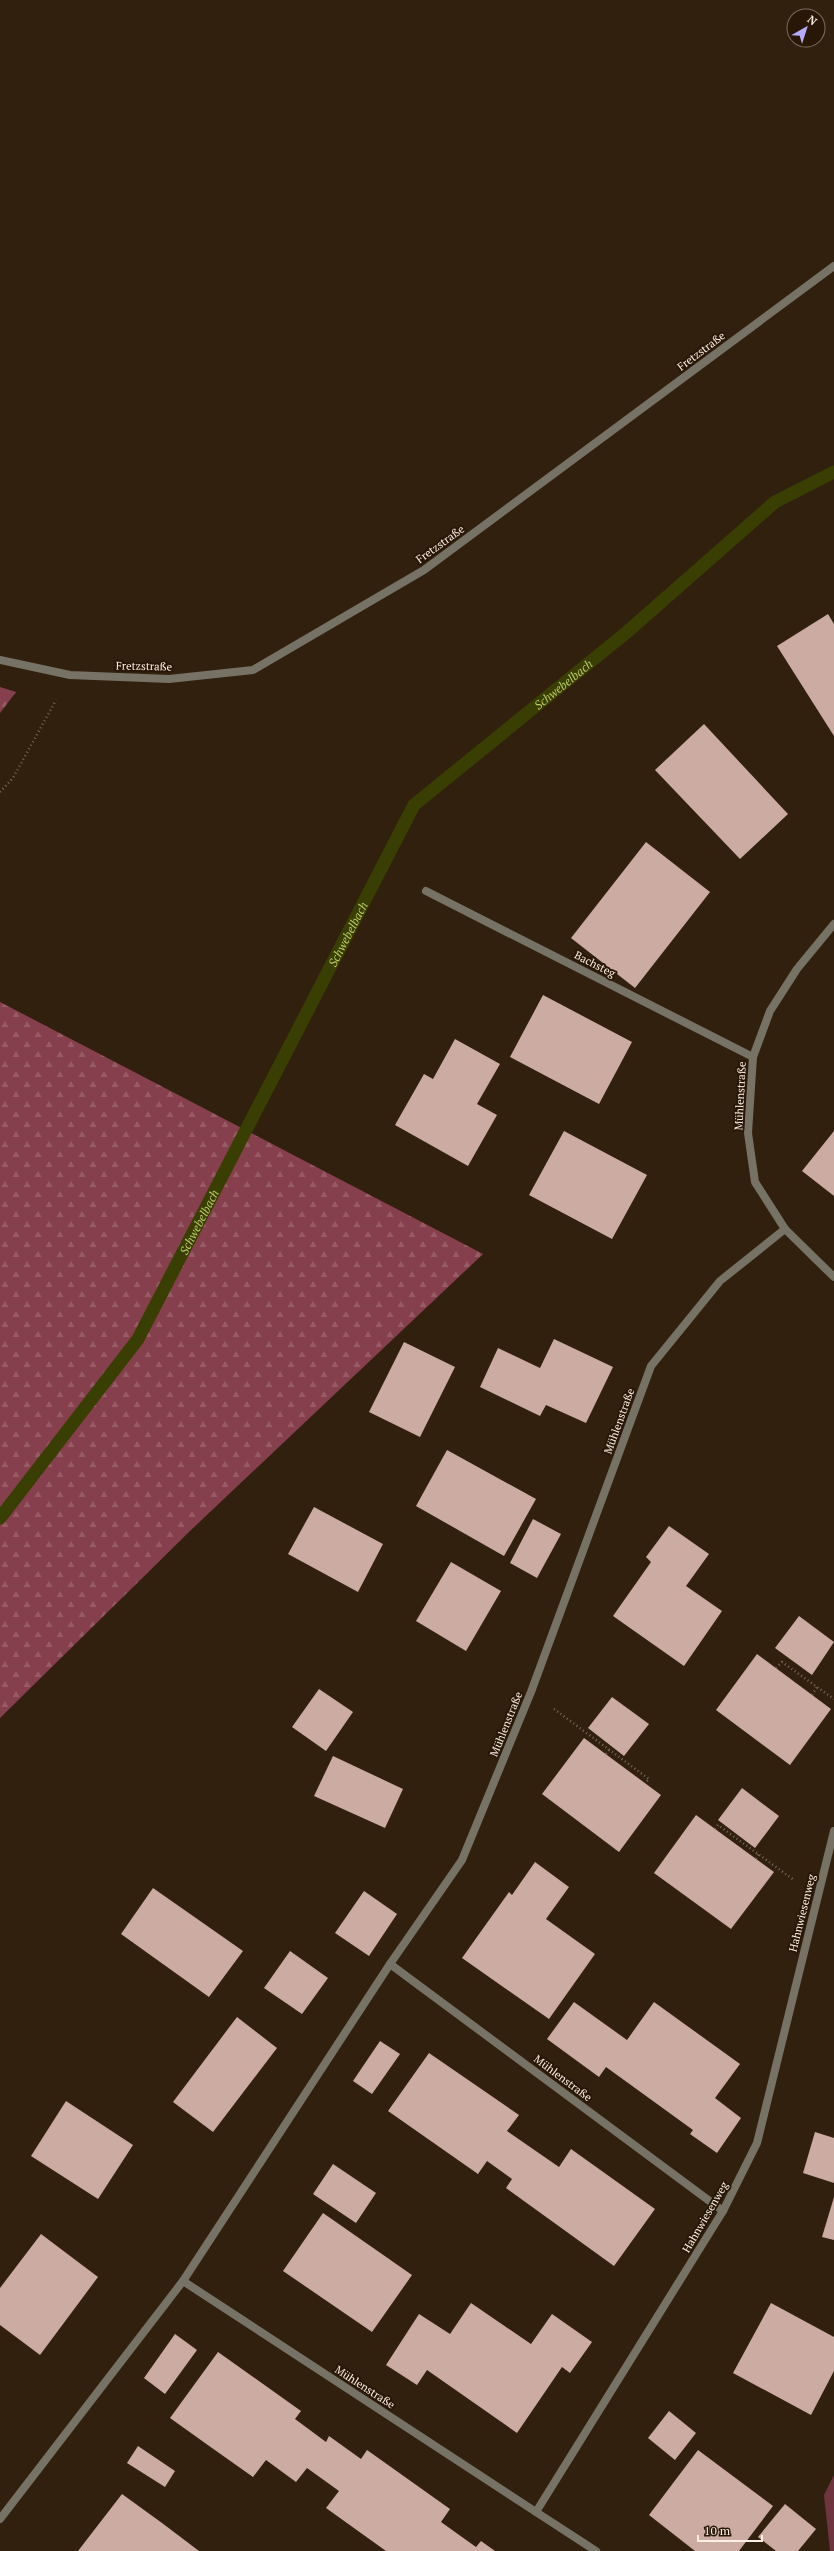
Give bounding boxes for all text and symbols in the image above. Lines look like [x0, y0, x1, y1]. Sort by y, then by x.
north arrow [786, 8, 826, 48]
text: N [805, 12, 820, 29]
street label: Fretzstraße [674, 328, 728, 374]
street label: Fretzstraße [413, 522, 467, 566]
water label: Schwebelbach [531, 656, 595, 712]
street label: Fretzstraße [116, 659, 173, 673]
water label: Schwebelbach [324, 899, 370, 969]
street label: Bachsteg [572, 948, 618, 980]
street label: Mühlenstraße [731, 1061, 749, 1131]
water label: Schwebelbach [176, 1187, 222, 1257]
street label: Mühlenstraße [601, 1386, 638, 1456]
street label: Mühlenstraße [487, 1689, 526, 1759]
street label: Hahnwiesenweg [786, 1873, 818, 1953]
street label: Mühlenstraße [531, 2052, 595, 2105]
street label: Hahnwiesenweg [679, 2179, 731, 2255]
street label: Mühlenstraße [332, 2362, 398, 2412]
scale bar [698, 2517, 762, 2543]
text: 10 m [704, 2523, 731, 2538]

